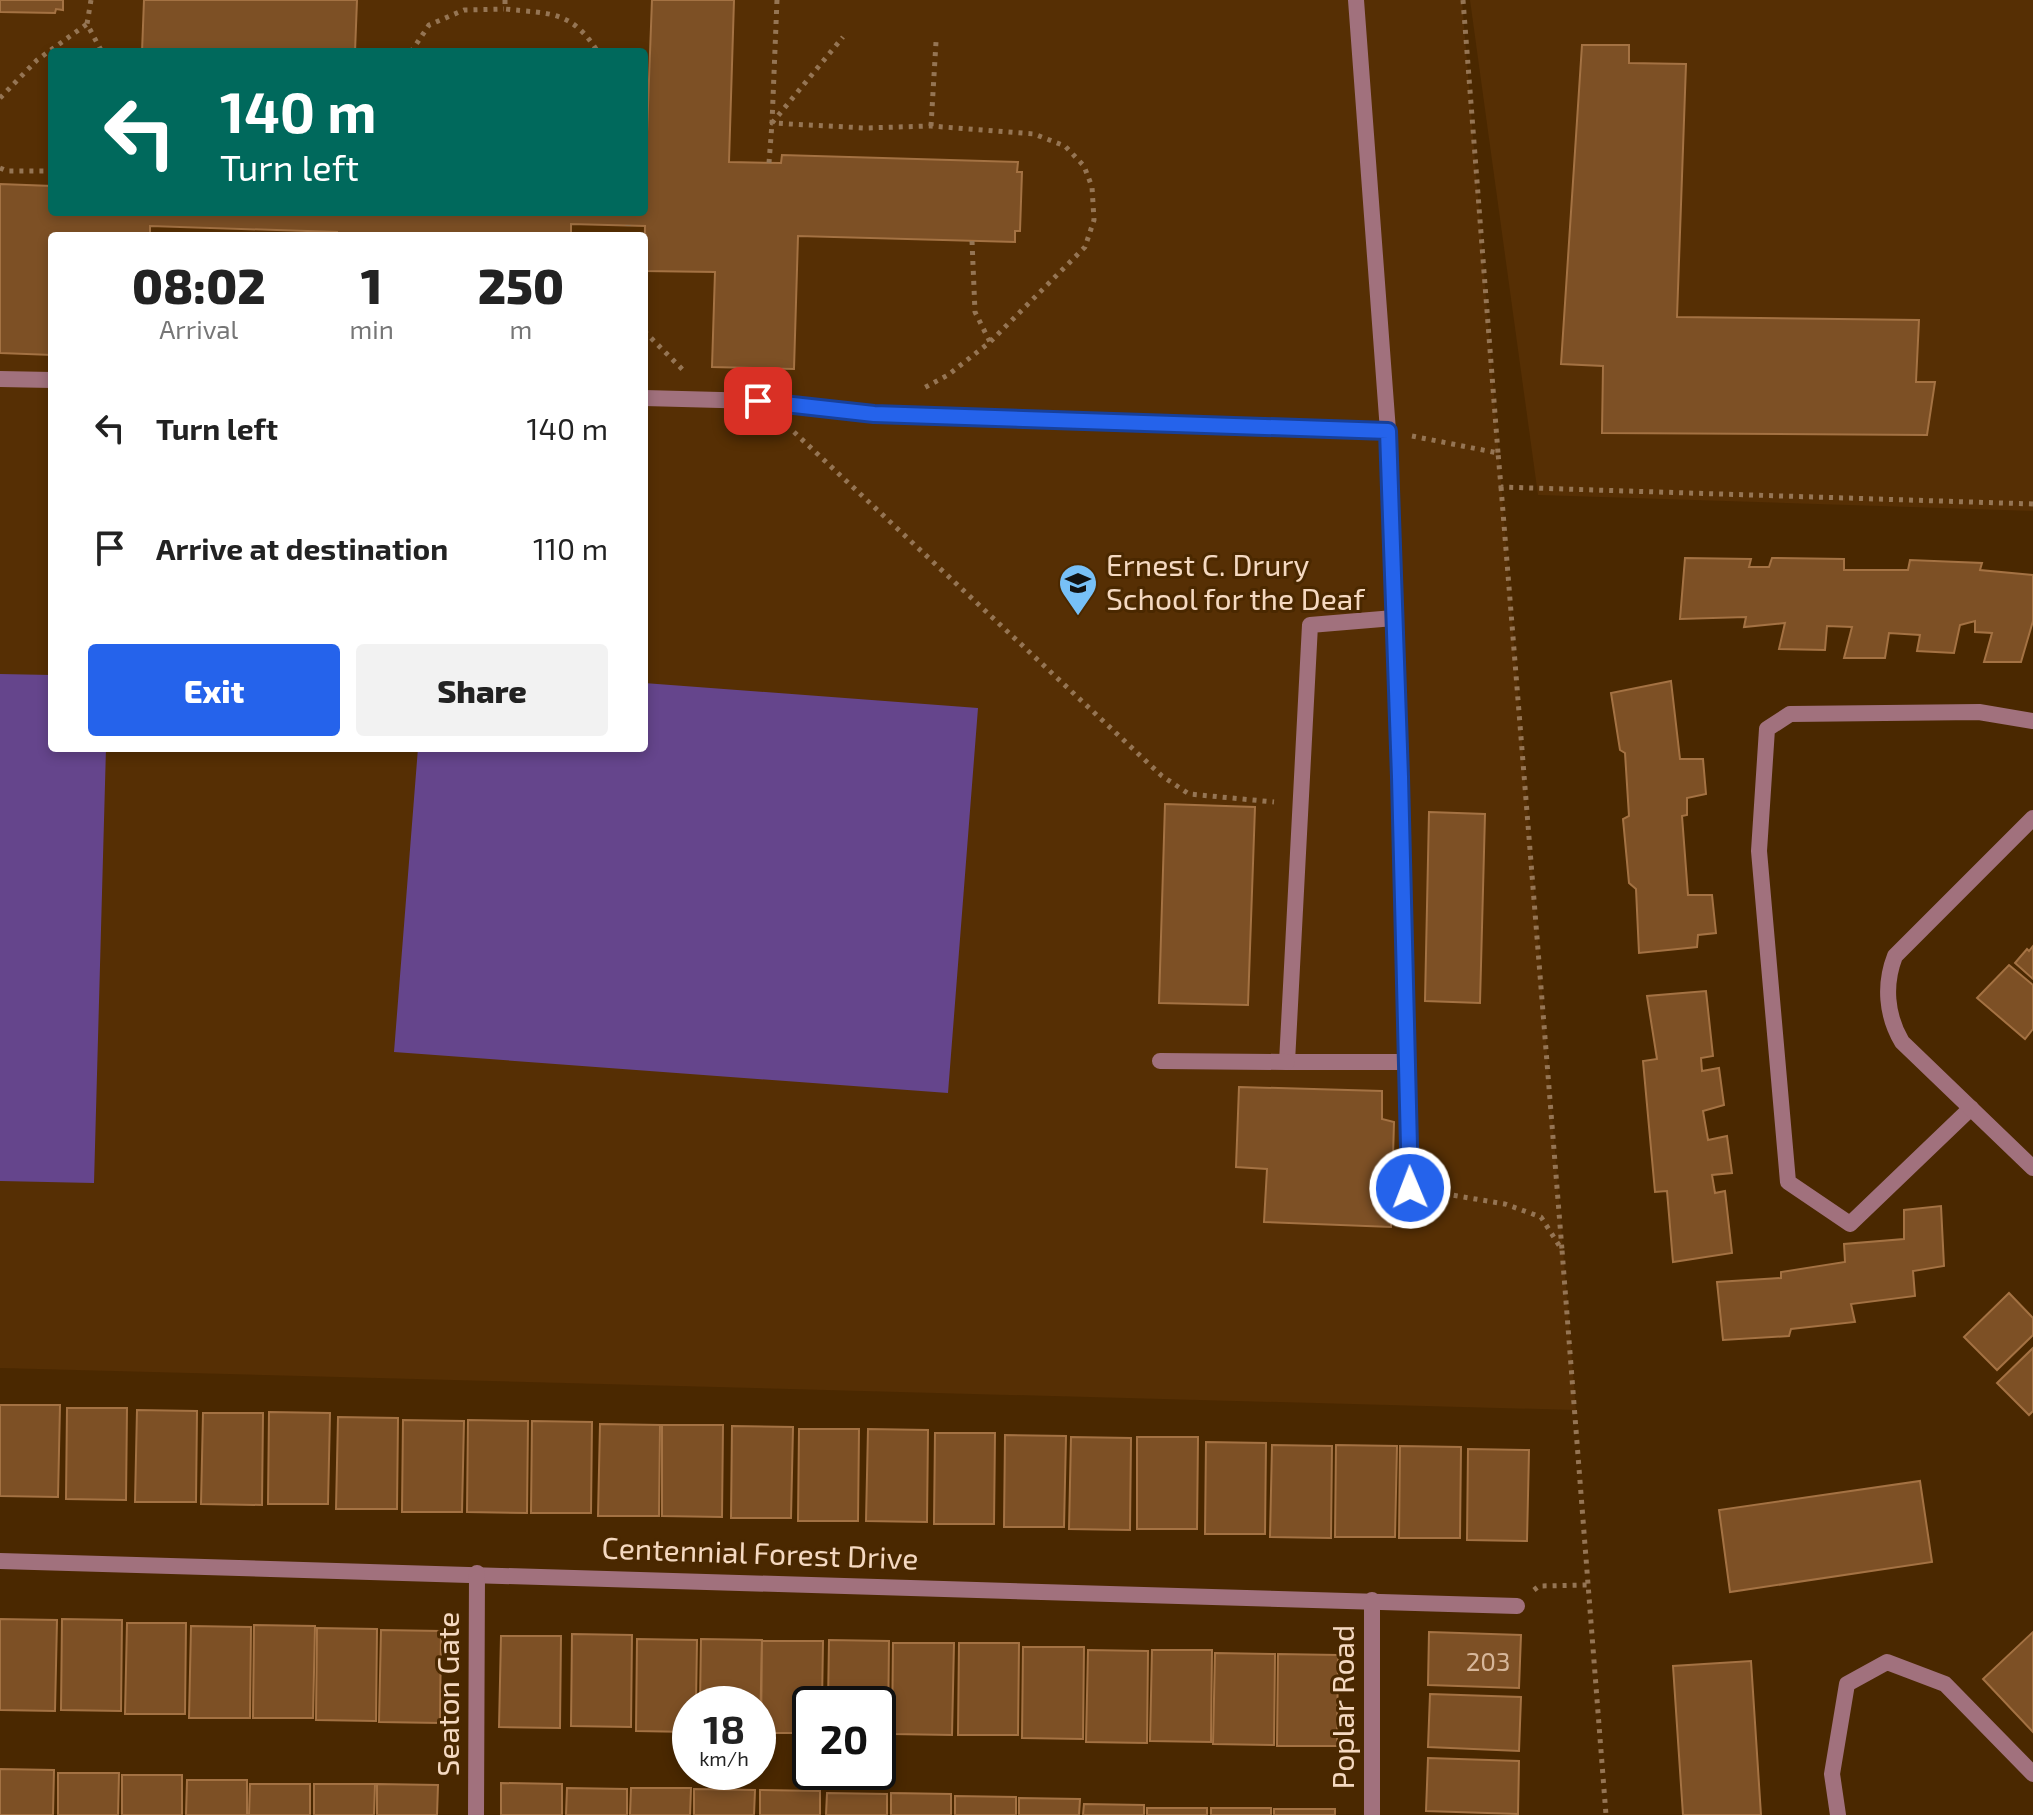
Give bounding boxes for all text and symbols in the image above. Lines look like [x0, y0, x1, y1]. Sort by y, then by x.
text: 140 m [220, 77, 377, 144]
icon: left [88, 80, 192, 184]
text: Turn left [220, 145, 359, 188]
text: 08:02 [132, 256, 266, 314]
text: 1 [361, 256, 382, 314]
text: 250 [478, 256, 564, 314]
text: Arrival [159, 313, 238, 344]
text: min [349, 313, 394, 344]
text: m [510, 313, 532, 344]
pin [724, 367, 792, 435]
icon: arrive [736, 379, 780, 423]
icon: left [88, 406, 132, 450]
text: Turn left [156, 410, 278, 446]
text: 140 m [527, 410, 608, 446]
icon: arrive [88, 526, 132, 570]
text: Arrive at destination [156, 530, 448, 566]
text: 110 m [533, 530, 608, 566]
place label: Ernest C. Drury School for the Deaf [1106, 546, 1365, 616]
school or university icon: Ernest C. Drury School for the Deaf [1057, 562, 1099, 617]
button: Exit [88, 644, 340, 736]
button: Share [356, 644, 608, 736]
position arrow [1368, 1146, 1452, 1230]
street label: Centennial Forest Drive [601, 1528, 919, 1576]
street label: Seaton Gate [429, 1612, 465, 1776]
street label: Poplar Road [1324, 1625, 1360, 1789]
house number: 203 [1466, 1645, 1510, 1676]
speed limit sign: 20 [792, 1686, 896, 1790]
text: 18 [703, 1704, 745, 1752]
text: km/h [699, 1746, 749, 1770]

